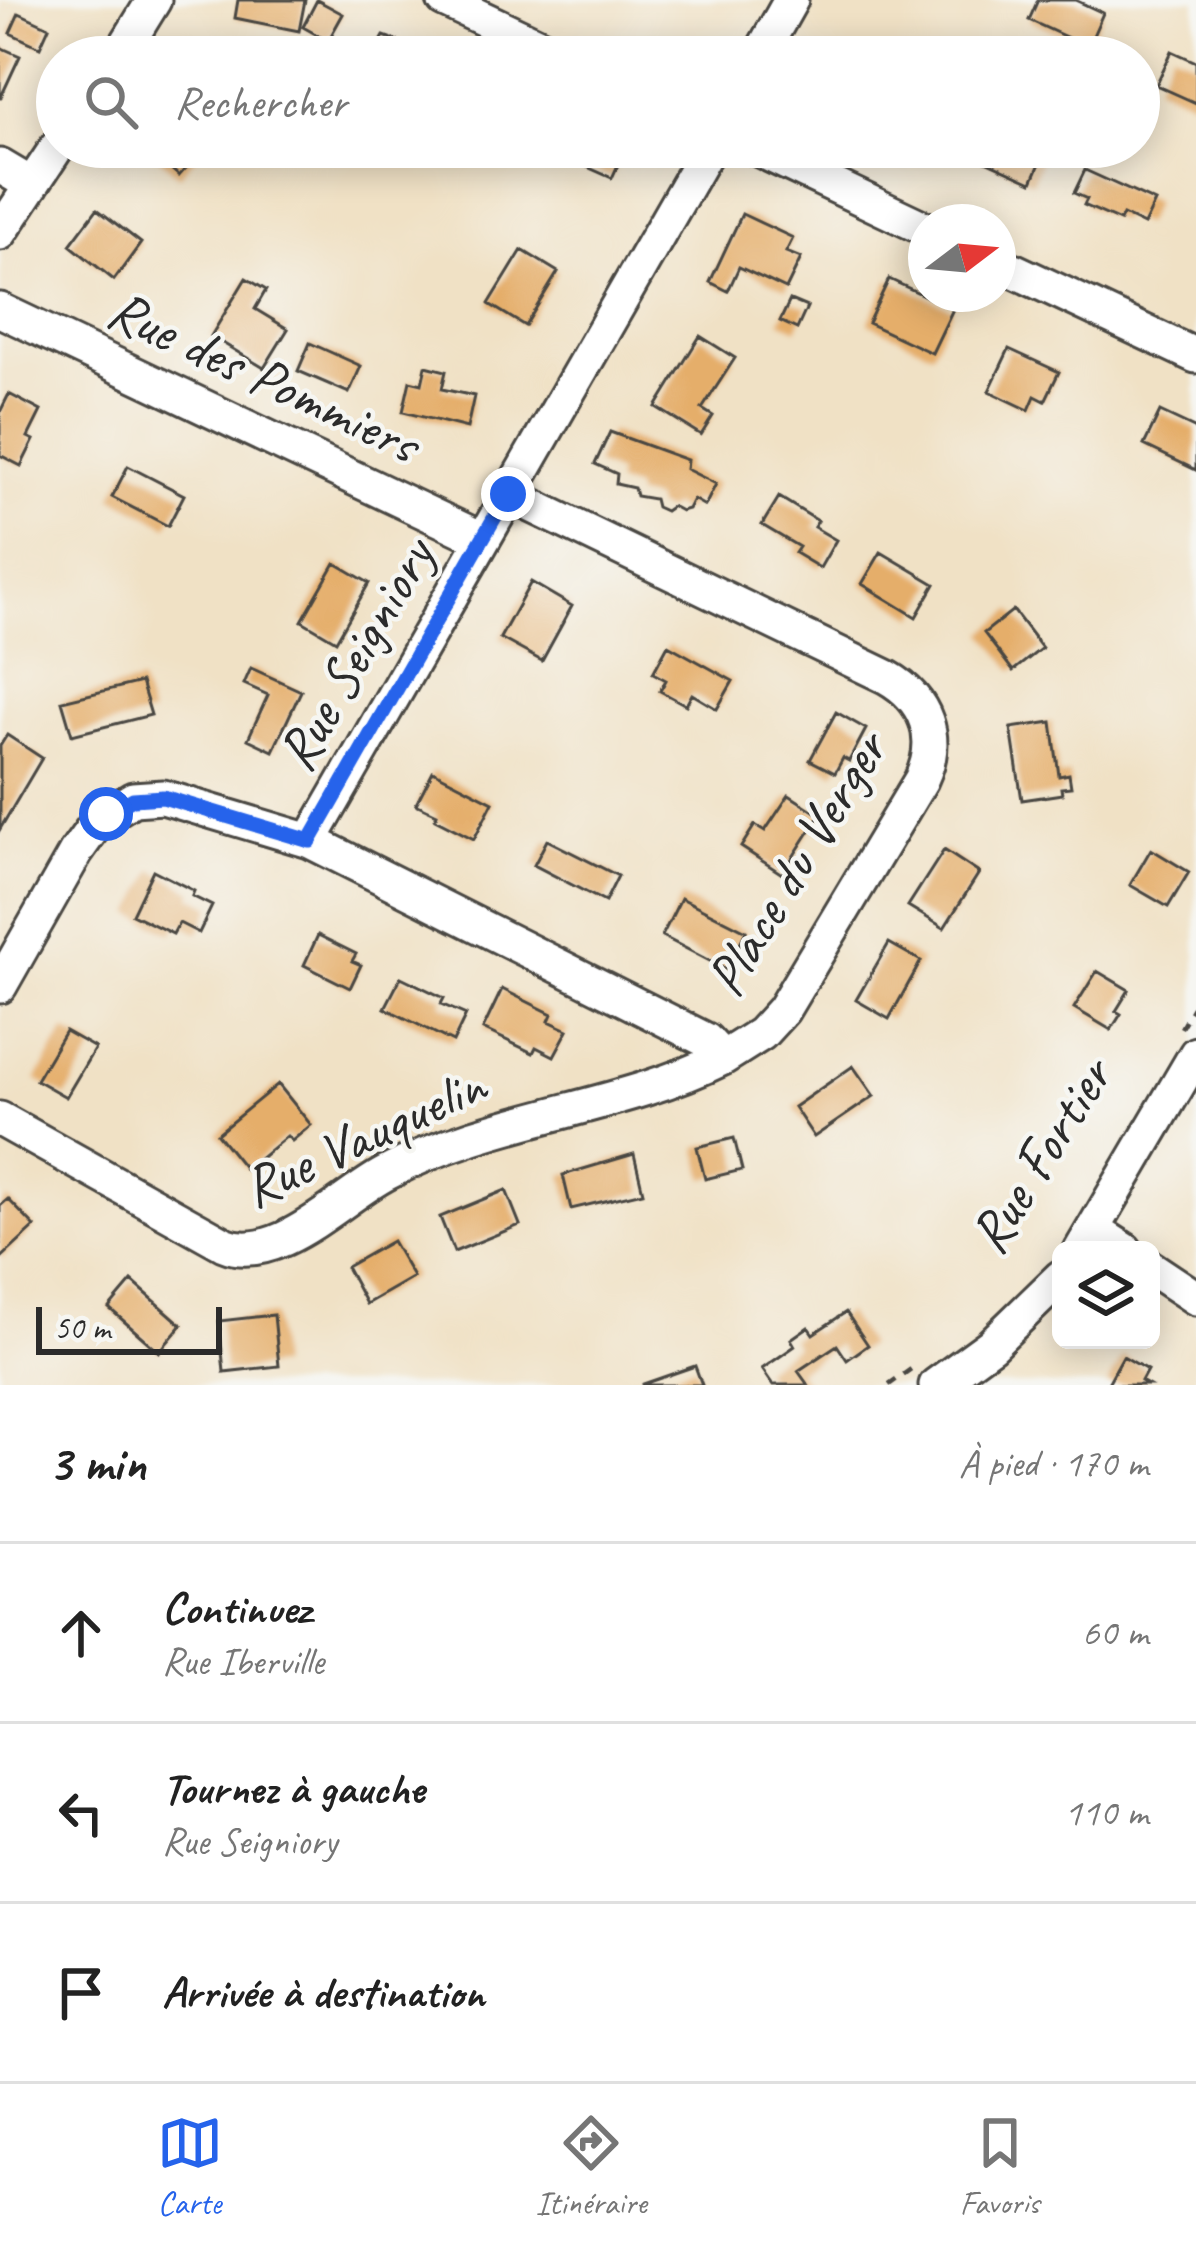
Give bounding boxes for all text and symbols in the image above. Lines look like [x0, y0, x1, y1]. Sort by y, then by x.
search box [36, 36, 1160, 168]
icon: search [78, 69, 144, 135]
text: Rechercher [174, 74, 347, 131]
north arrow [908, 204, 1016, 312]
street label: Rue des Pommiers [97, 273, 434, 481]
route end [481, 467, 535, 521]
street label: Rue Seigniory [260, 522, 452, 783]
street label: Place du Verger [689, 714, 905, 1009]
route start [79, 787, 133, 841]
street label: Rue Fortier [952, 1041, 1130, 1266]
street label: Rue Vauquelin [231, 1047, 499, 1223]
map controls [1052, 1241, 1160, 1349]
button: layers [1052, 1241, 1160, 1349]
scale bar [36, 1301, 222, 1354]
text: 50 m [54, 1307, 110, 1349]
text: 3 min [48, 1431, 146, 1495]
text: À pied · 170 m [959, 1439, 1148, 1488]
text: Continuez [162, 1580, 311, 1637]
icon: ahead [48, 1600, 114, 1666]
text: 60 m [1082, 1608, 1148, 1657]
text: Rue Iberville [162, 1637, 324, 1686]
text: Tournez à gauche [162, 1760, 424, 1817]
icon: left [48, 1780, 114, 1846]
text: 110 m [1064, 1788, 1148, 1837]
text: Rue Seigniory [162, 1817, 337, 1866]
icon: arrive [48, 1960, 114, 2026]
text: Arrivée à destination [162, 1964, 485, 2021]
tab: Carte [157, 2110, 223, 2224]
tab: Itinéraire [536, 2110, 647, 2224]
tab: Favoris [960, 2110, 1039, 2224]

